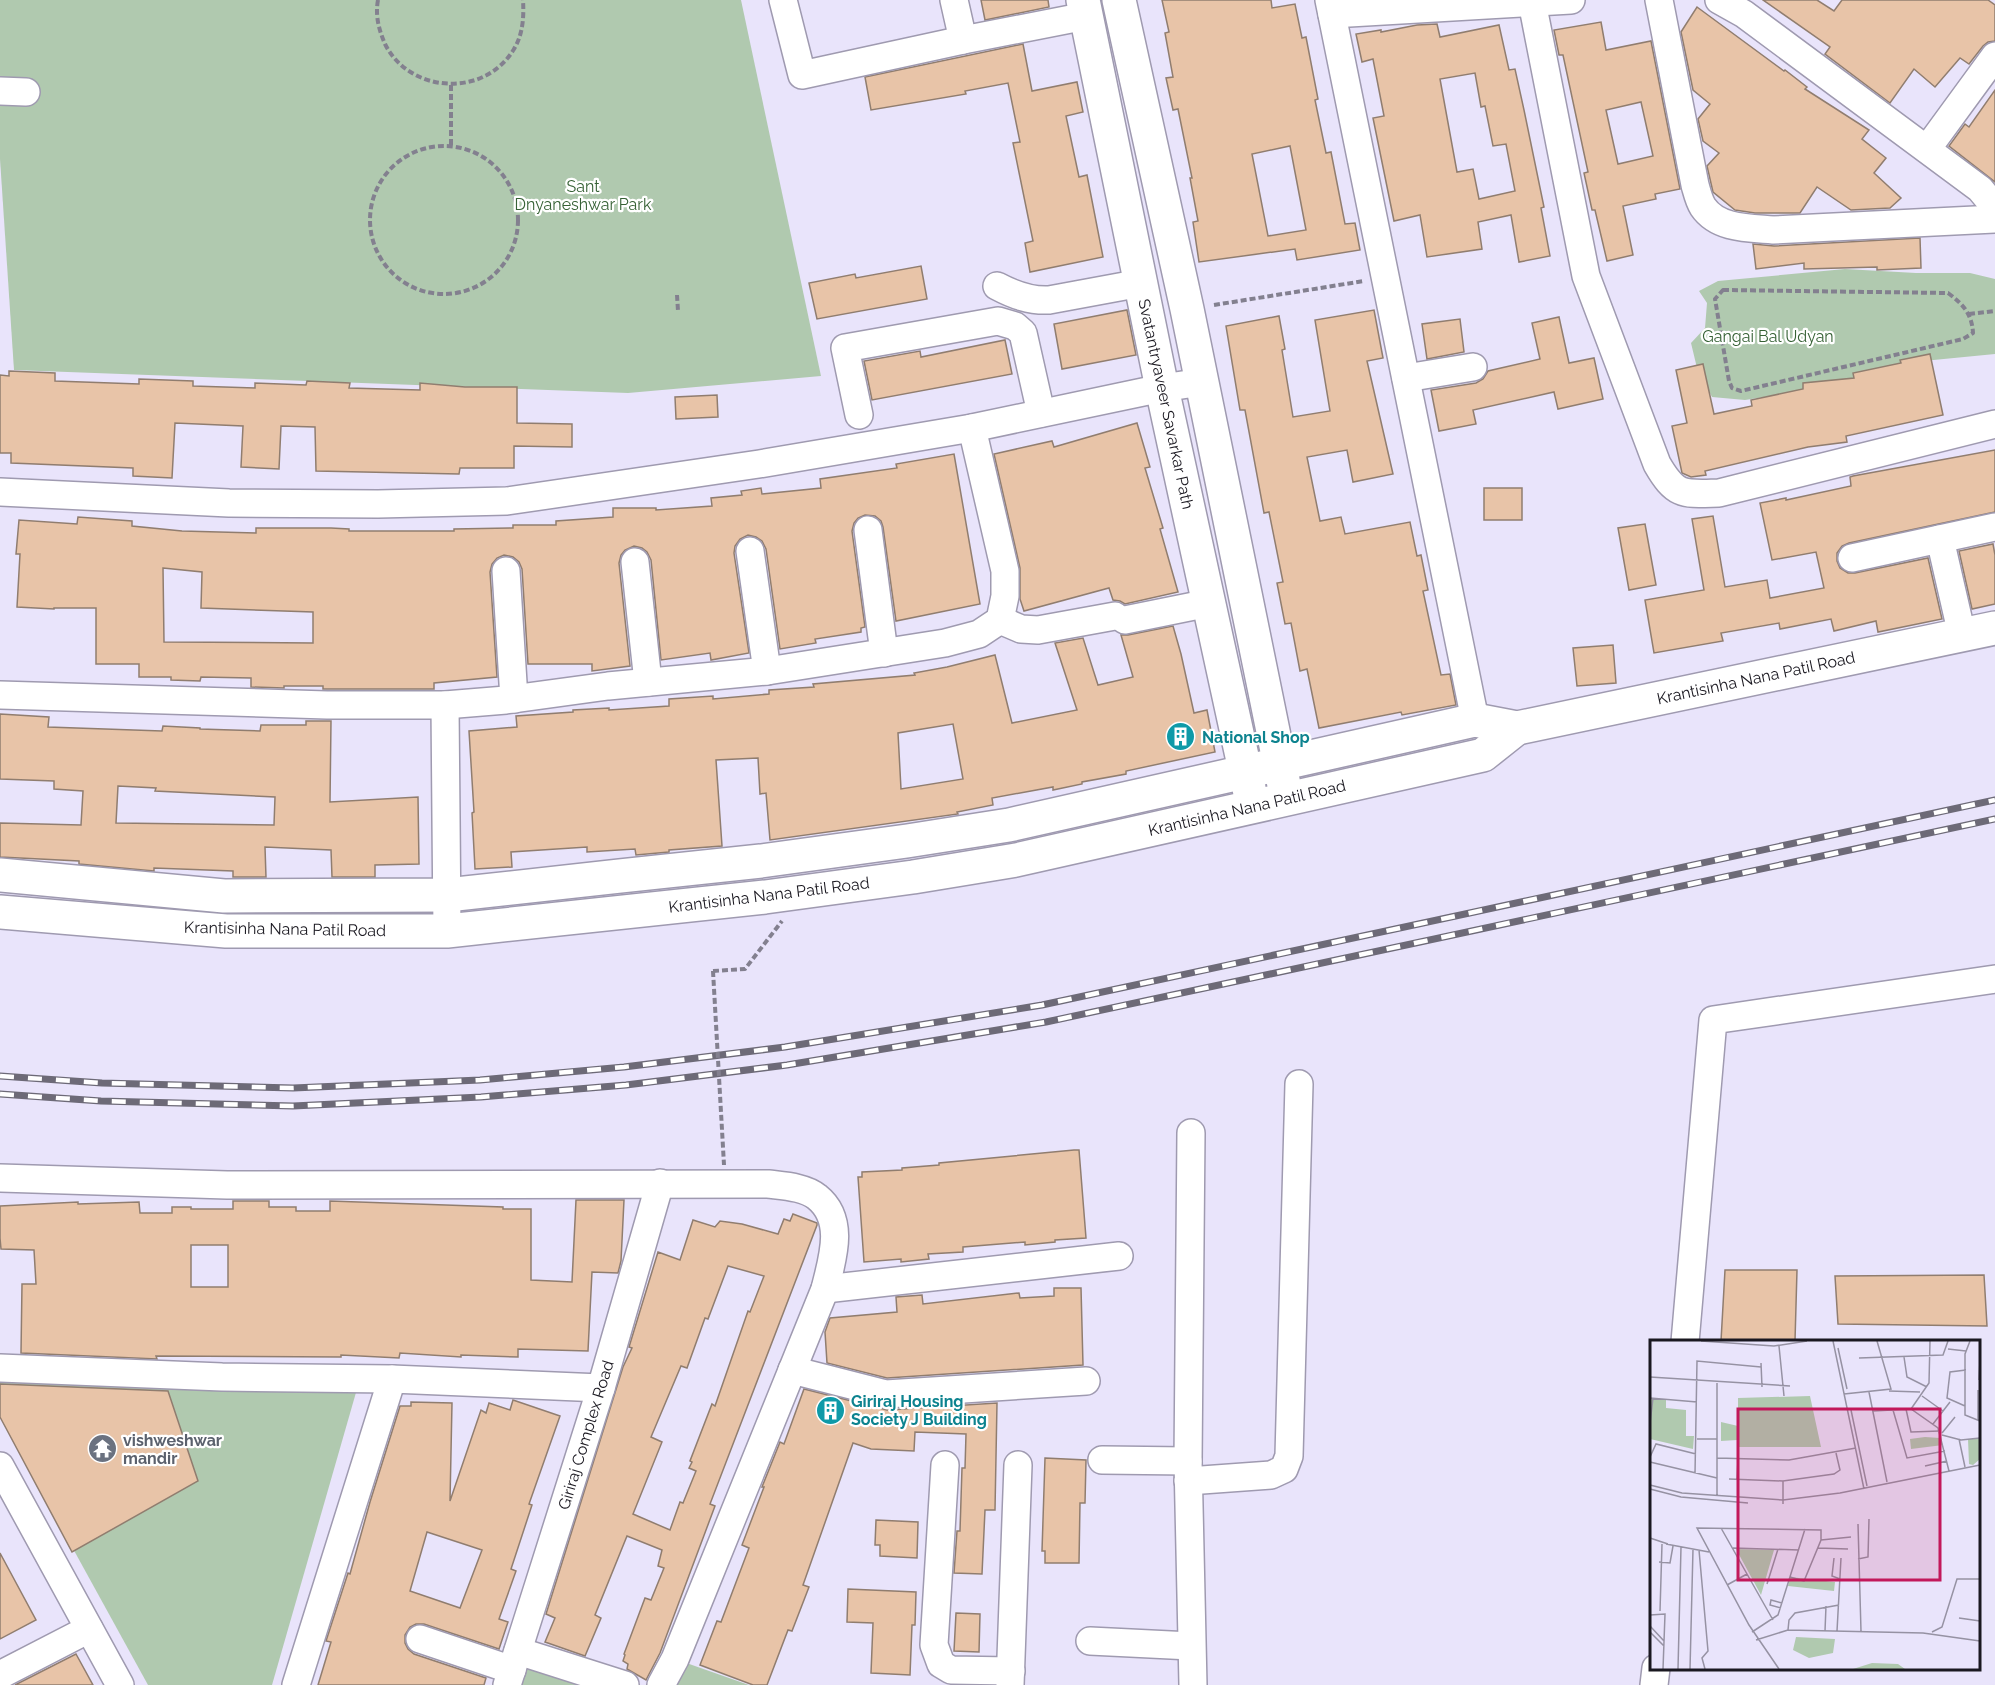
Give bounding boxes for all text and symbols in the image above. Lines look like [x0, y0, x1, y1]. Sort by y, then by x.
park label: Sant Dnyaneshwar Park [515, 177, 652, 214]
street label: Svatantryaveer Savarkar Path [1134, 297, 1198, 511]
park label: Gangai Bal Udyan [1702, 327, 1834, 346]
street label: Krantisinha Nana Patil Road [1655, 648, 1857, 708]
building icon: National Shop [1165, 721, 1197, 753]
place label: National Shop [1202, 728, 1310, 747]
street label: Krantisinha Nana Patil Road [1146, 776, 1348, 840]
street label: Krantisinha Nana Patil Road [668, 873, 871, 917]
street label: Krantisinha Nana Patil Road [184, 918, 386, 940]
inset map [1650, 1340, 1980, 1670]
street label: Giriraj Complex Road [554, 1358, 618, 1512]
place label: Giriraj Housing Society J Building [851, 1392, 987, 1429]
building icon: Giriraj Housing Society J Building [814, 1394, 846, 1426]
place label: vishweshwar mandir [123, 1431, 222, 1468]
temple icon: vishweshwar mandir [86, 1433, 118, 1465]

